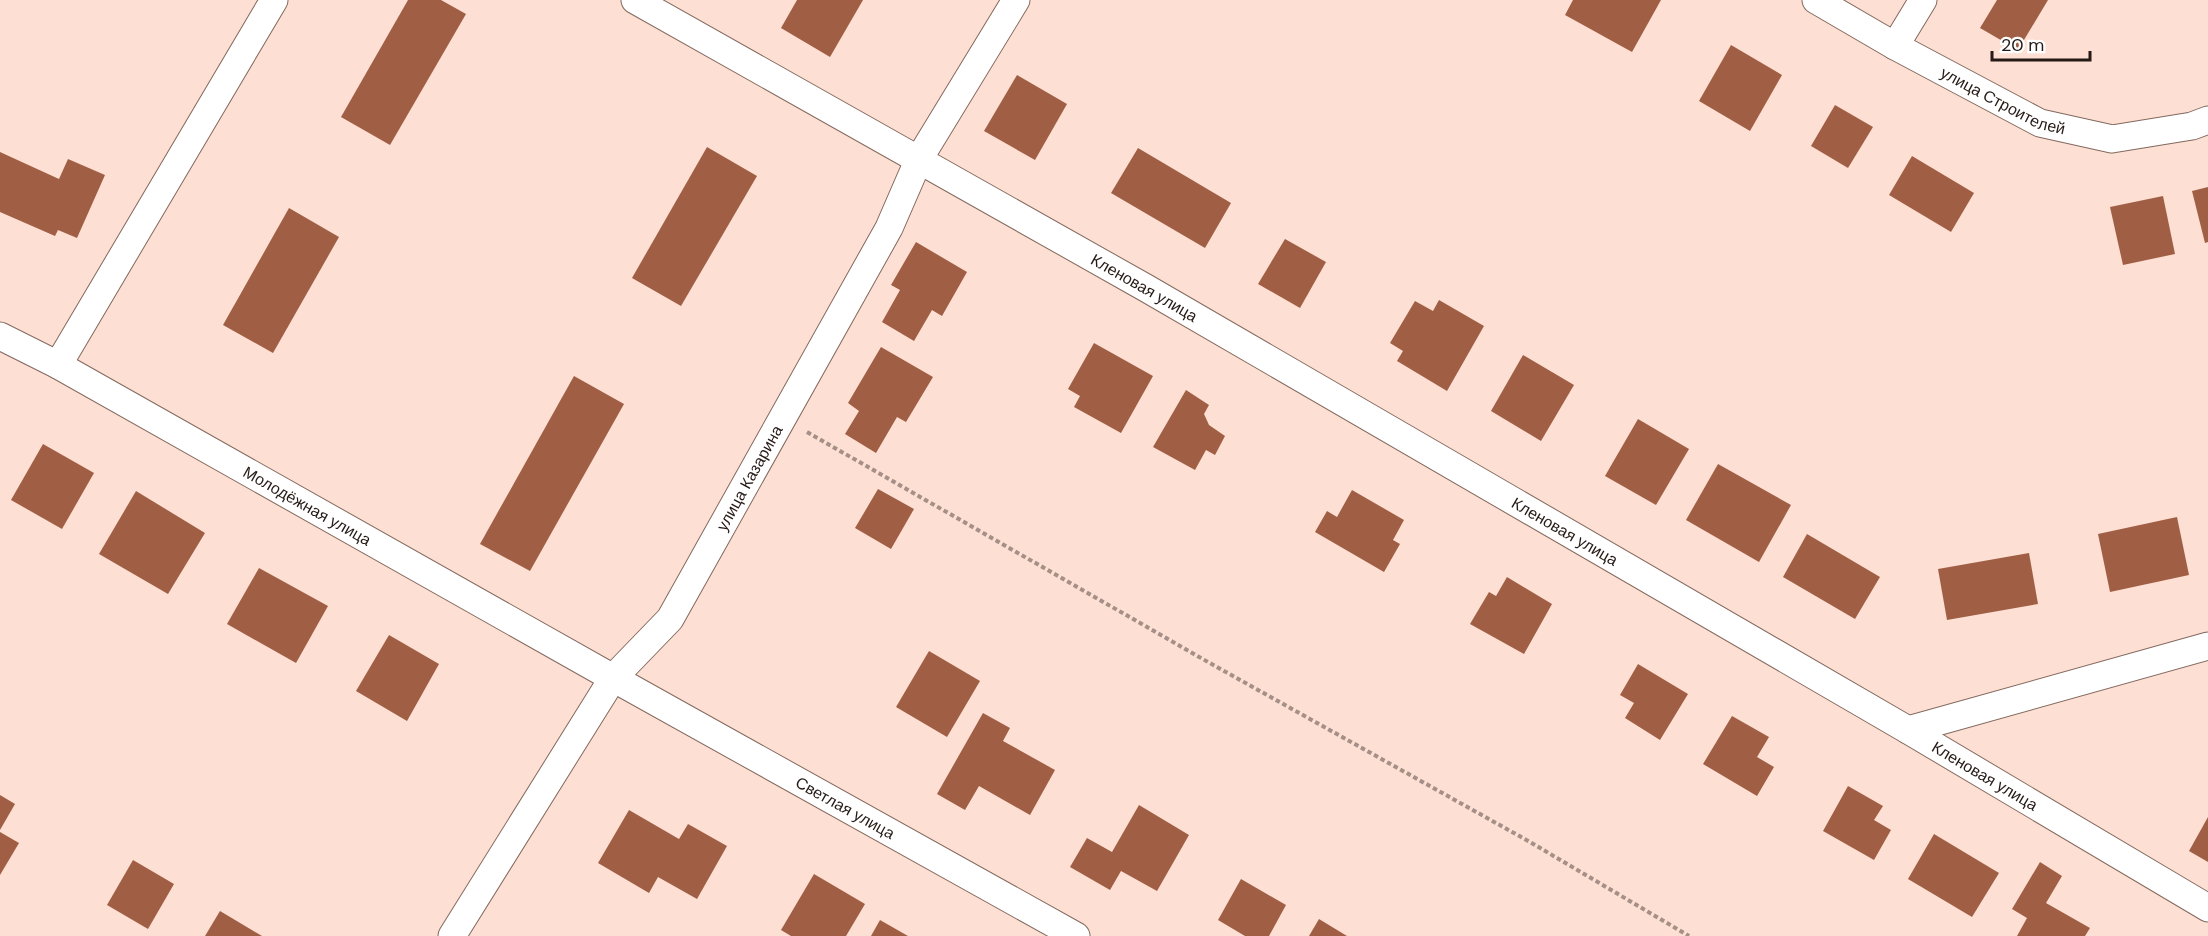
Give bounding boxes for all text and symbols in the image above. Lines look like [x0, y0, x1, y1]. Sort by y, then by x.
scale bar [1992, 24, 2090, 62]
text: 20 m [2001, 33, 2044, 57]
street label: улица Строителей [1937, 62, 2067, 139]
street label: Кленовая улица [1087, 249, 1202, 326]
street label: улица Казарина [711, 421, 787, 534]
street label: Молодёжная улица [239, 461, 375, 550]
street label: Кленовая улица [1508, 492, 1622, 570]
street label: Кленовая улица [1928, 736, 2042, 815]
street label: Светлая улица [792, 771, 899, 844]

